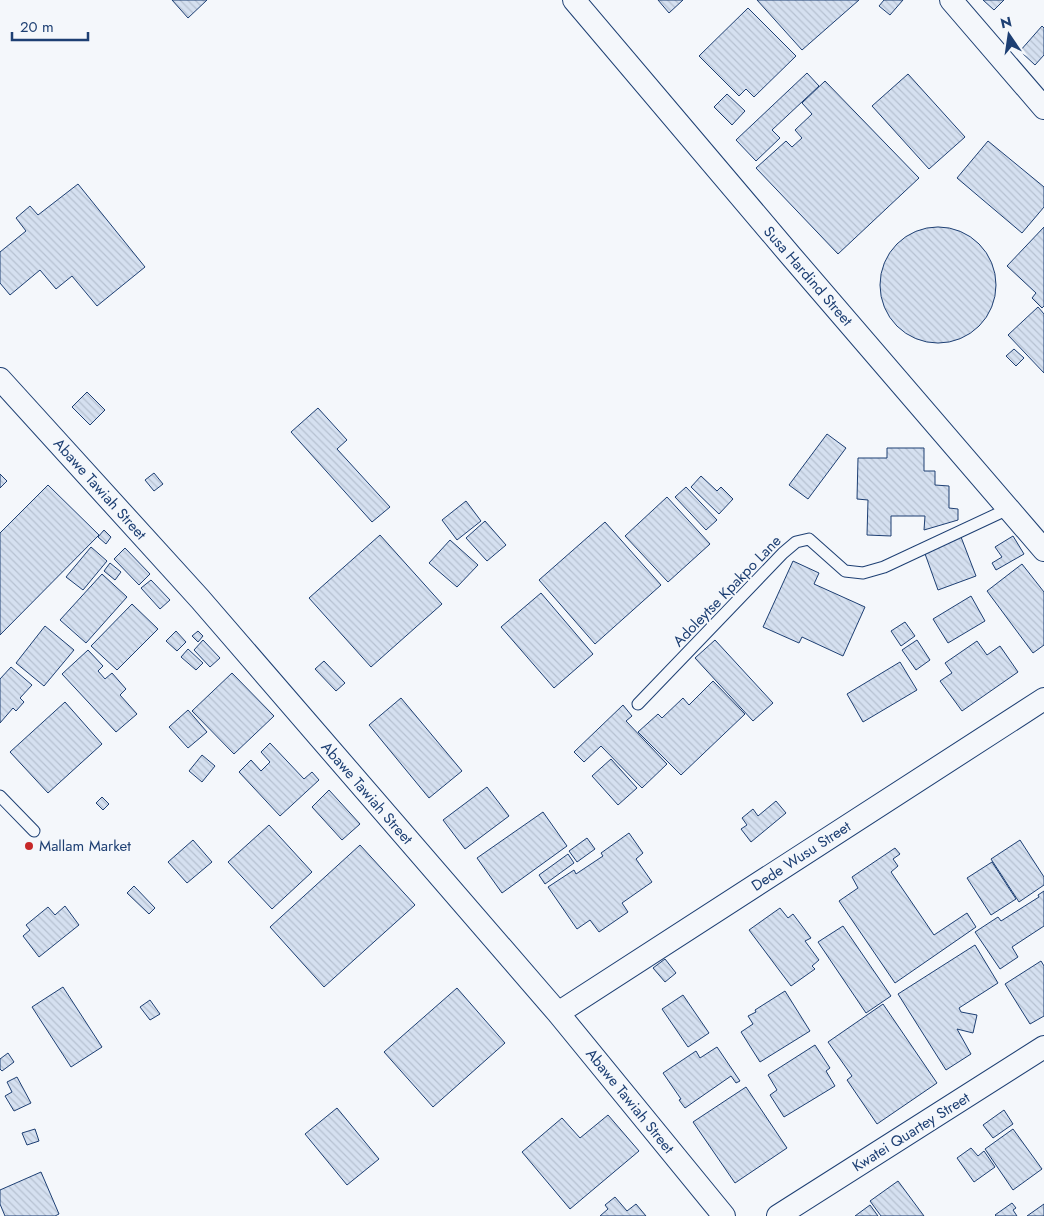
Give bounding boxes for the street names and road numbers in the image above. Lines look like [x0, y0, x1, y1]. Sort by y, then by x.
street label: Susa Hardind Street [758, 221, 858, 331]
street label: Abawe Tawiah Street [48, 433, 152, 545]
street label: Adoleytse Kpakpo Lane [668, 530, 786, 652]
street label: Abawe Tawiah Street [316, 737, 418, 850]
street label: Dede Wusu Street [747, 815, 855, 896]
street label: Abawe Tawiah Street [581, 1044, 680, 1159]
street label: Kwatei Quartey Street [848, 1087, 974, 1177]

